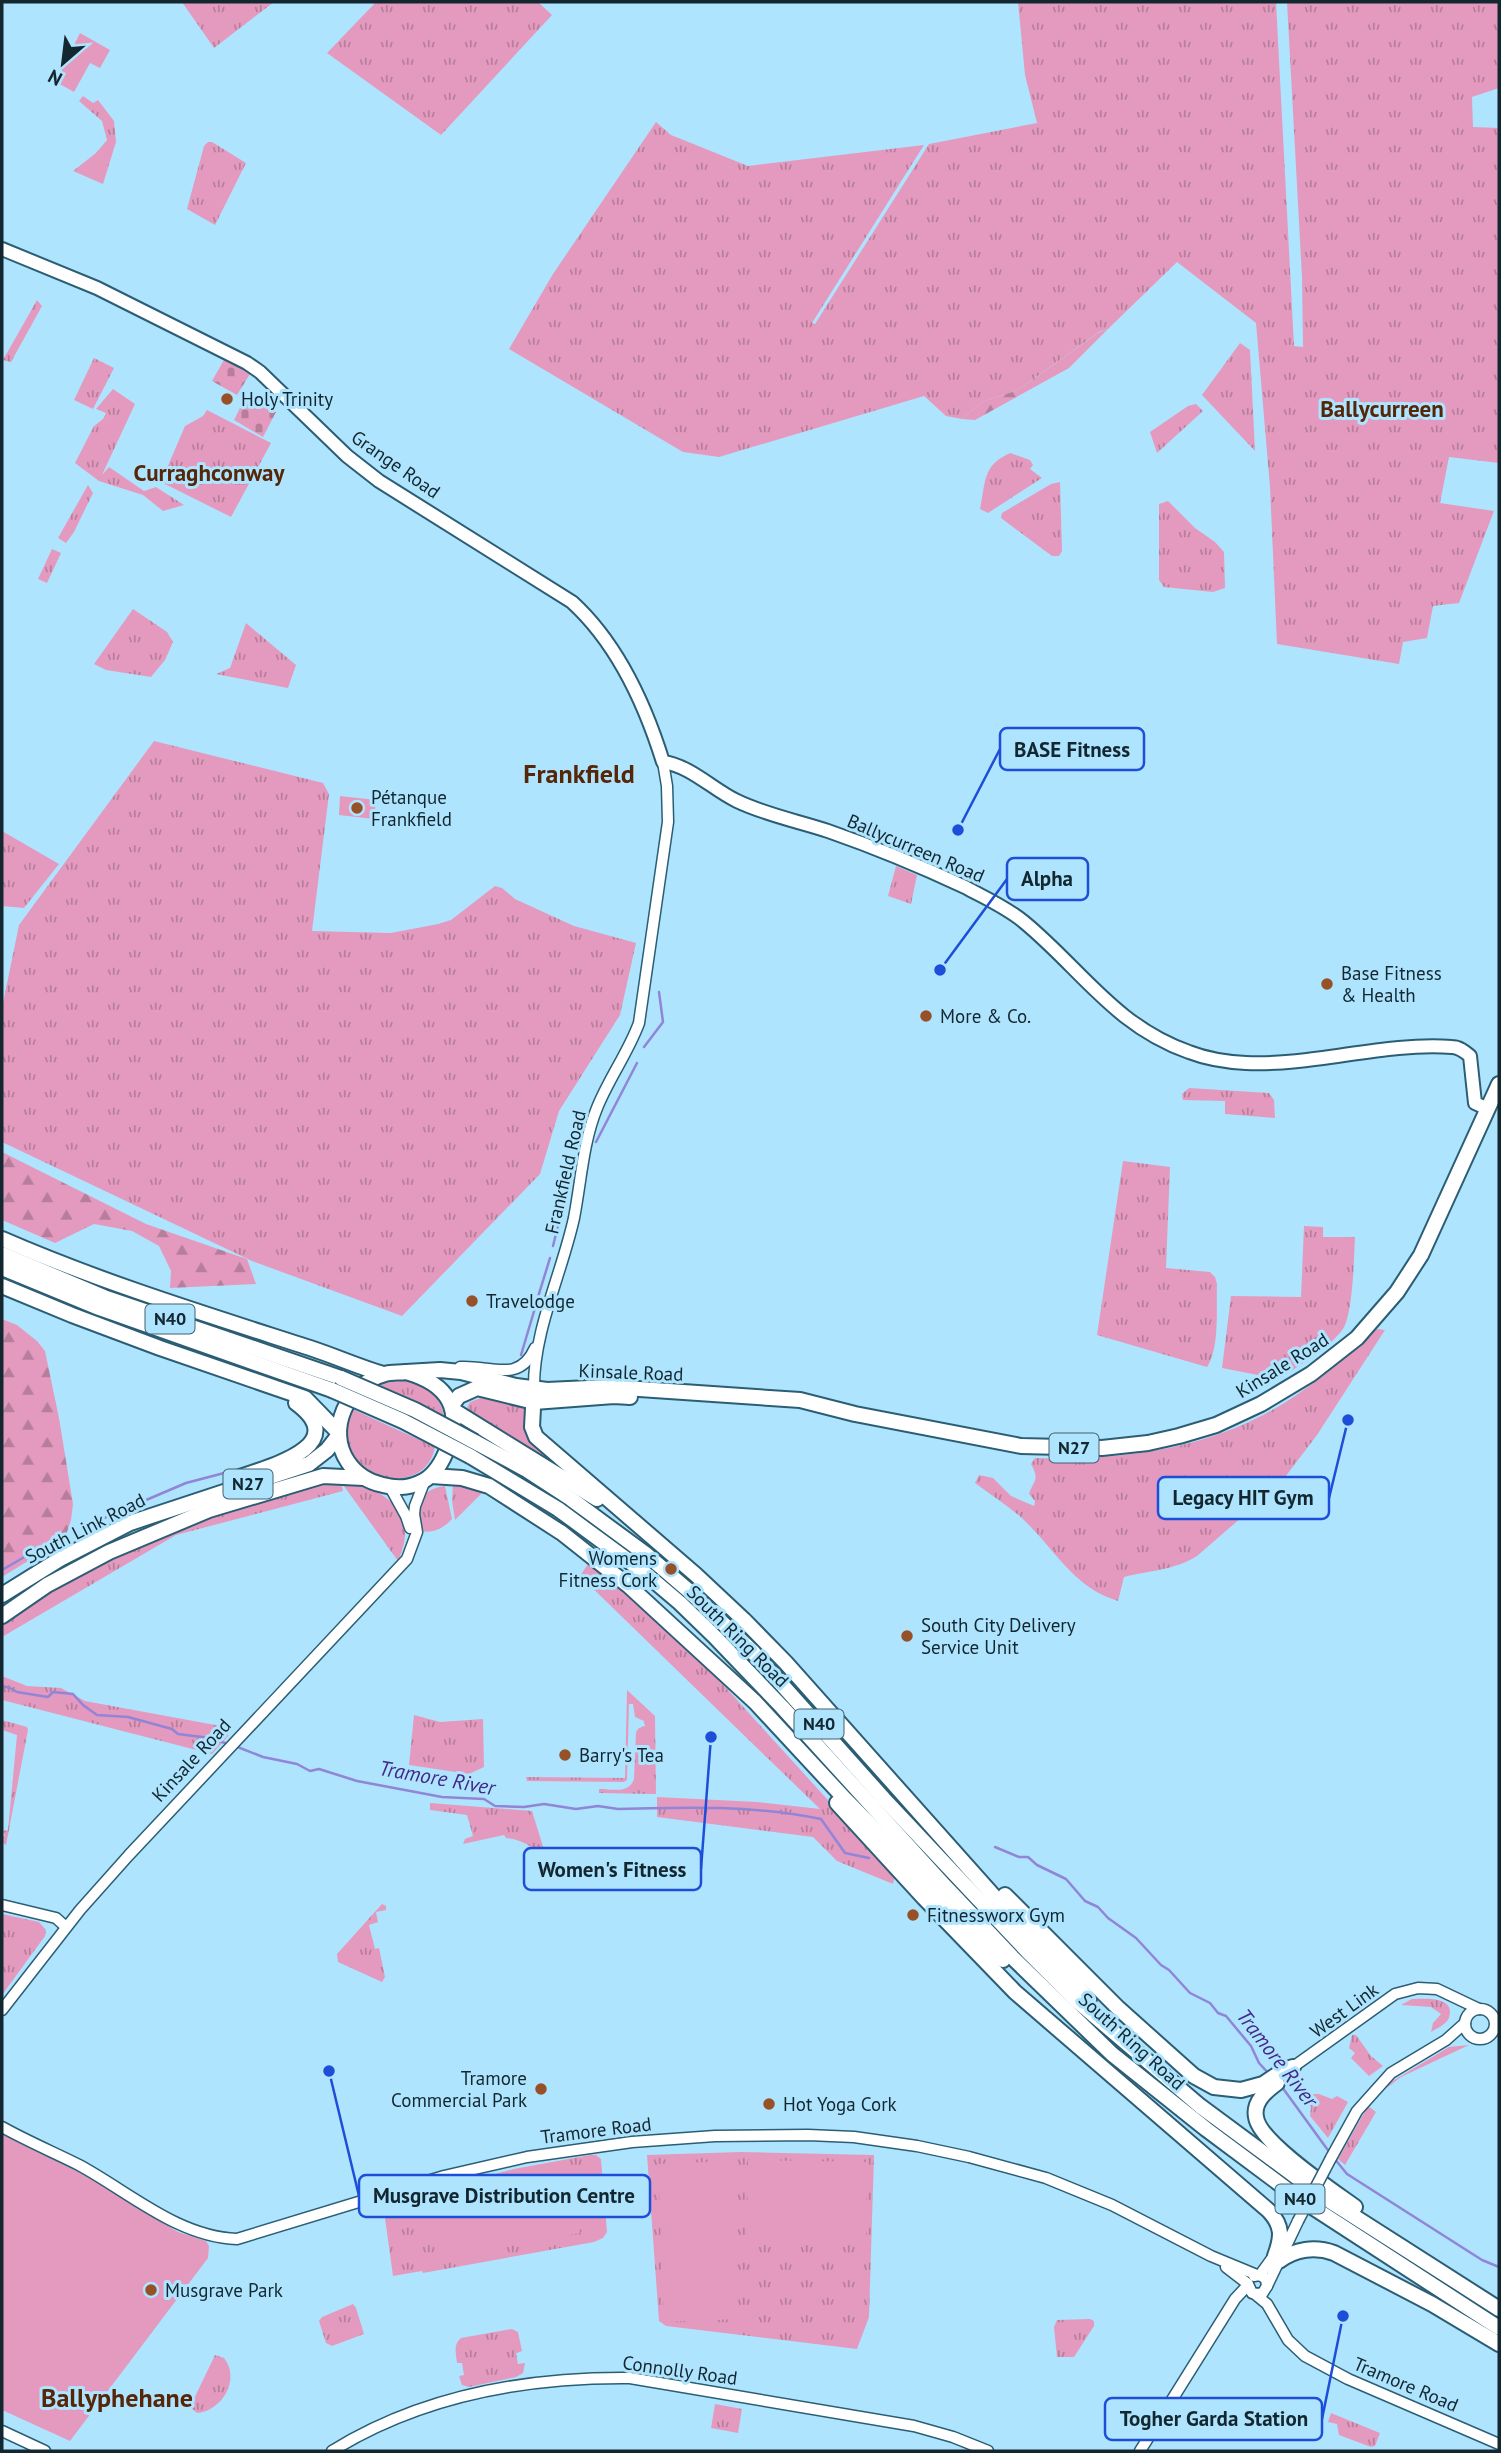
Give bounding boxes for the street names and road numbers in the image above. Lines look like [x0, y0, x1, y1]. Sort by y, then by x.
street label: Grange Road [347, 425, 445, 503]
street label: Ballycurreen Road [844, 808, 988, 888]
street label: Frankfield Road [539, 1108, 591, 1236]
road number: N40 [146, 1304, 194, 1334]
street label: Kinsale Road [1231, 1327, 1333, 1403]
street label: Kinsale Road [578, 1358, 684, 1386]
road number: N27 [1050, 1434, 1098, 1462]
road number: N27 [224, 1470, 272, 1498]
street label: South Link Road [21, 1487, 149, 1569]
street label: South Ring Road [682, 1580, 794, 1692]
road number: N40 [794, 1709, 844, 1738]
street label: Kinsale Road [146, 1713, 236, 1807]
street label: West Link [1305, 1977, 1383, 2043]
street label: South Ring Road [1074, 1987, 1190, 2095]
street label: Tramore Road [539, 2111, 653, 2149]
road number: N40 [1276, 2185, 1324, 2214]
street label: Connolly Road [621, 2350, 739, 2390]
street label: Tramore Road [1350, 2351, 1462, 2417]

